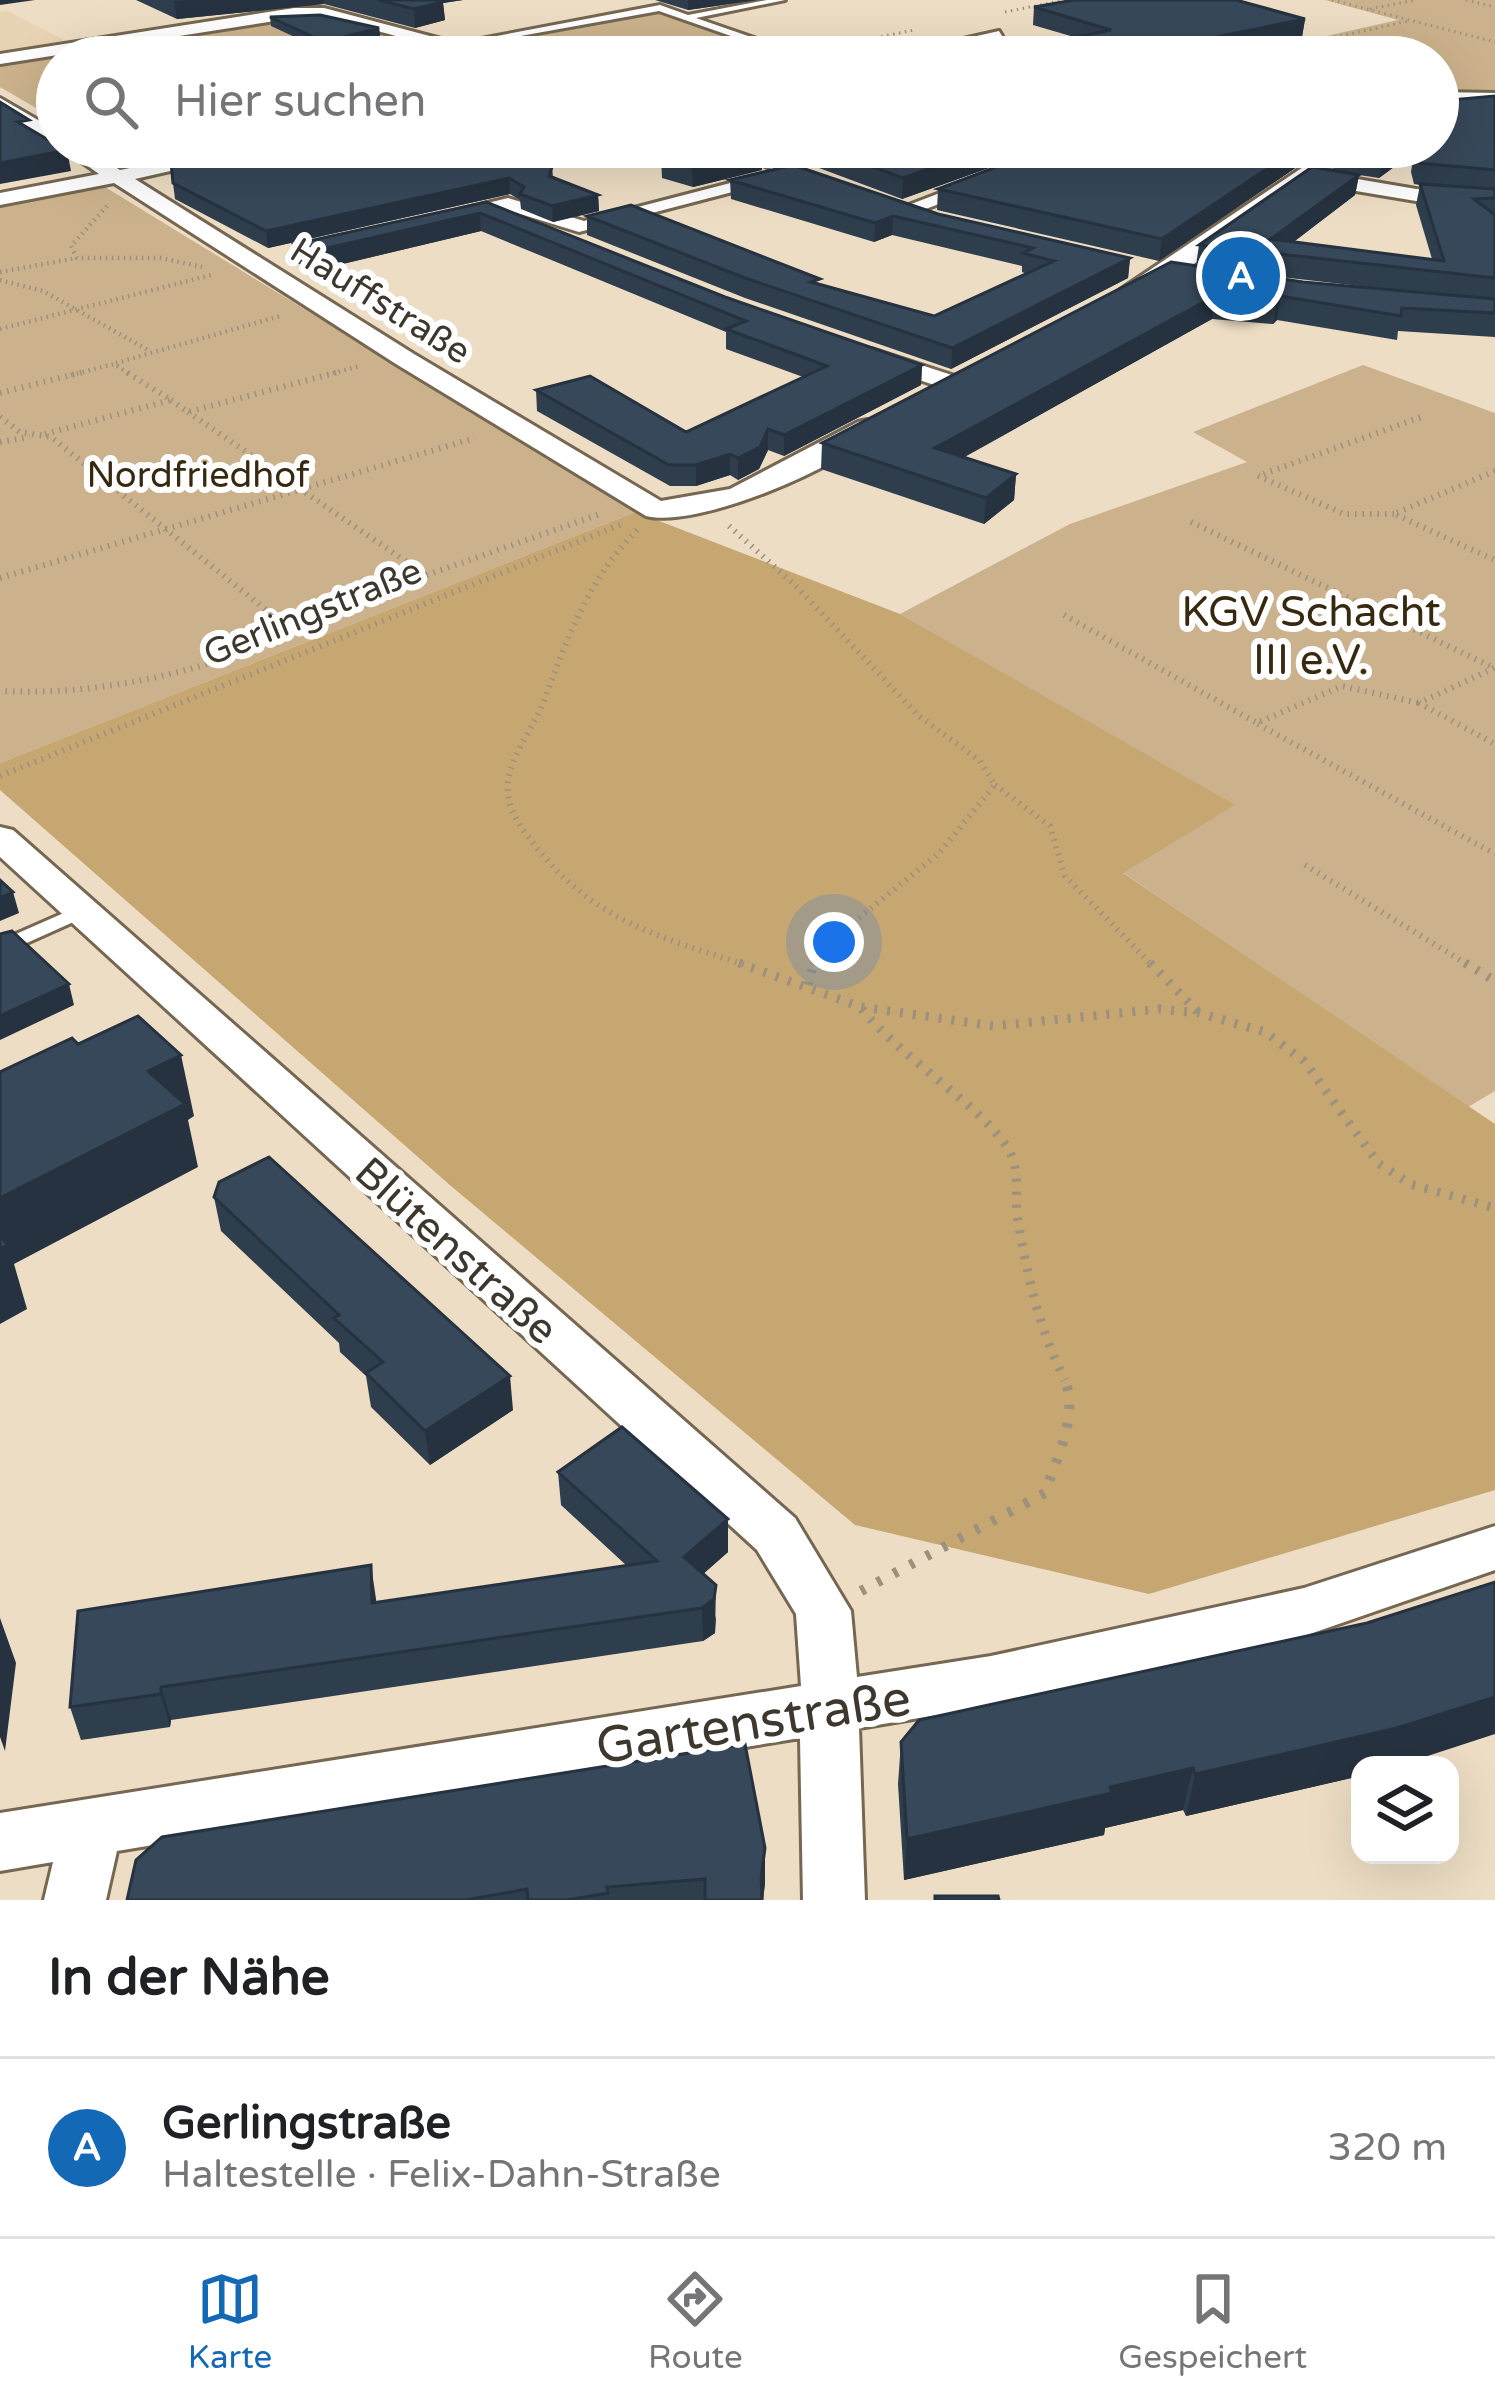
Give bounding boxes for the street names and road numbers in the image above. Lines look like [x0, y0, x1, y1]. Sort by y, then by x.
street label: Hauffstraße [282, 229, 478, 374]
street label: Gerlingstraße [197, 549, 428, 676]
street label: Blütenstraße [344, 1147, 568, 1355]
street label: Gartenstraße [592, 1668, 915, 1778]

